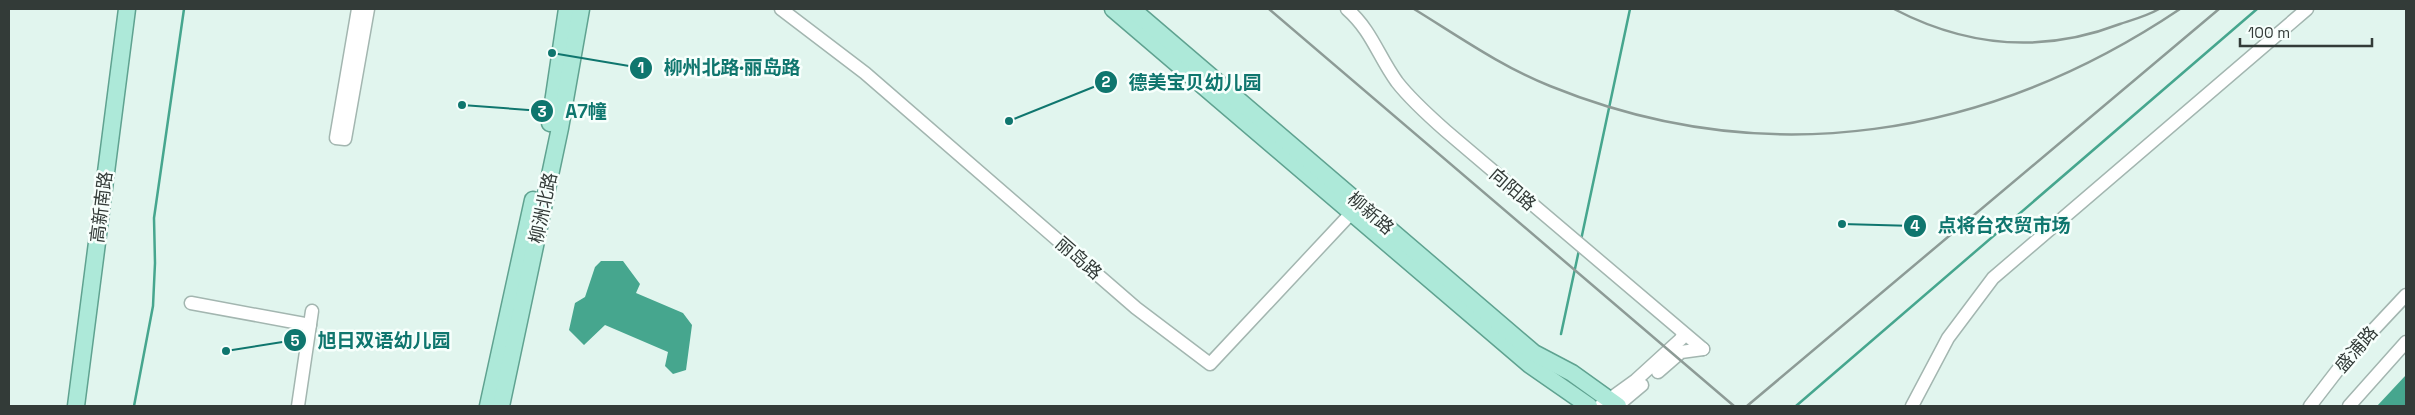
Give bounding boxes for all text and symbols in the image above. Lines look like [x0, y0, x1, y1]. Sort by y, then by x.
scale bar [2240, 15, 2372, 47]
text: 100 m [2248, 23, 2290, 42]
callout: 柳州北路·丽岛路 [629, 51, 811, 85]
text: 柳州北路·丽岛路 [663, 55, 801, 80]
text: 1 [638, 58, 644, 77]
callout: 德美宝贝幼儿园 [1094, 65, 1272, 99]
text: 德美宝贝幼儿园 [1128, 70, 1262, 95]
text: 2 [1102, 72, 1111, 91]
callout: A7幢 [530, 94, 616, 128]
text: A7幢 [565, 99, 607, 124]
text: 3 [537, 102, 547, 121]
street label: 向阳路 [1485, 163, 1541, 215]
street label: 高新南路 [85, 170, 117, 244]
street label: 柳洲北路 [524, 170, 562, 246]
street label: 柳新路 [1343, 187, 1399, 239]
callout: 点将台农贸市场 [1902, 209, 2080, 243]
text: 点将台农贸市场 [1937, 213, 2071, 238]
text: 4 [1910, 216, 1920, 235]
street label: 丽岛路 [1051, 232, 1107, 284]
street label: 盛浦路 [2330, 321, 2382, 377]
callout: 旭日双语幼儿园 [283, 323, 461, 357]
text: 旭日双语幼儿园 [317, 328, 451, 353]
text: 5 [290, 331, 300, 350]

